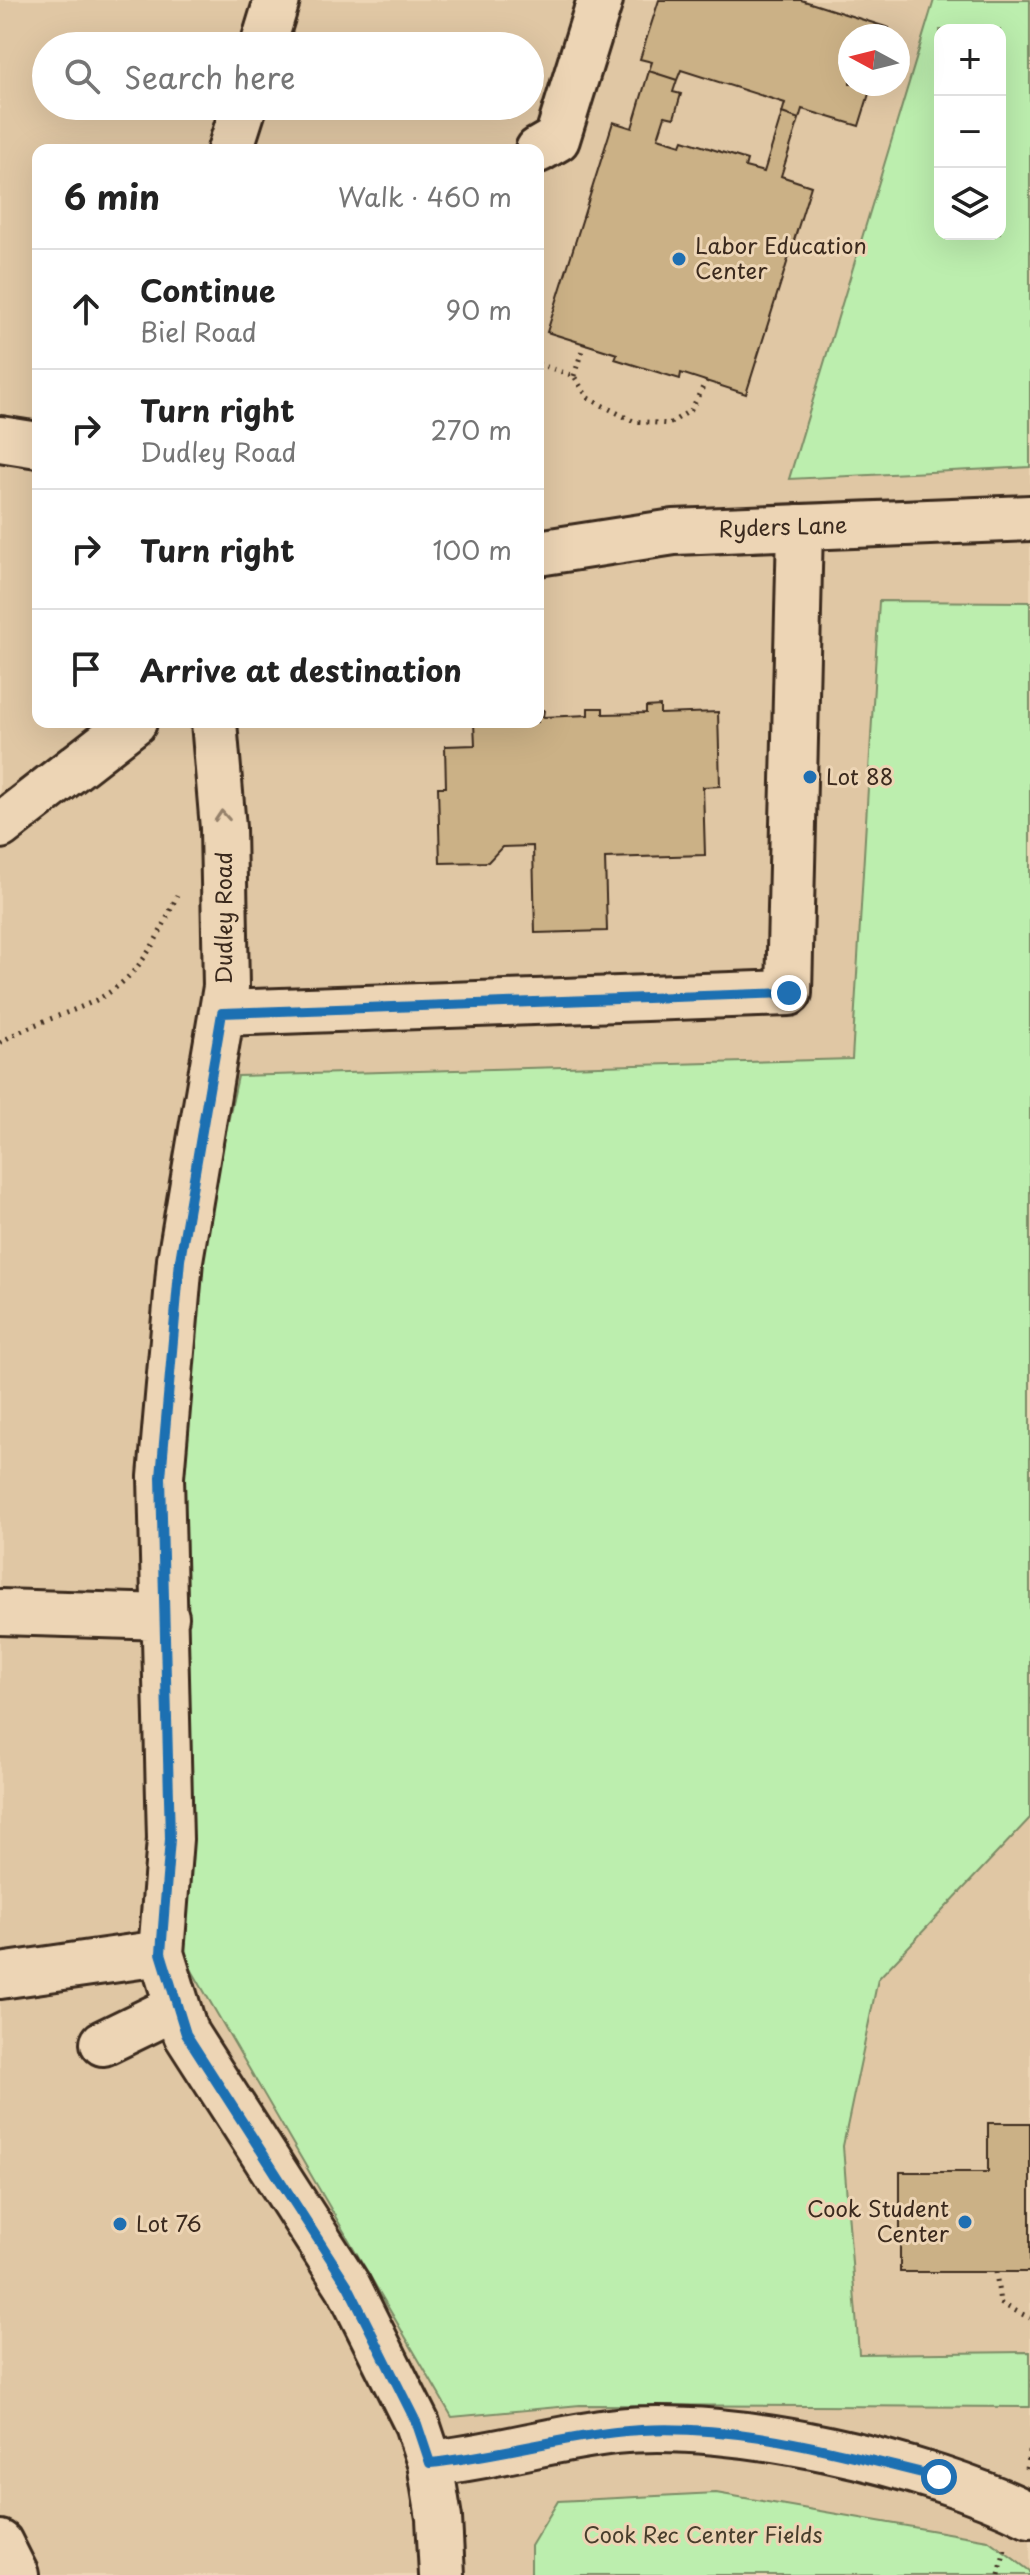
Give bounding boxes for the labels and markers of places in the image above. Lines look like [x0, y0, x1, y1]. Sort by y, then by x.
place label: Labor Education Center [695, 228, 867, 286]
marker: Labor Education Center [670, 250, 688, 268]
place label: Lot 88 [826, 759, 893, 792]
marker: Lot 88 [801, 768, 819, 786]
place label: Cook Student Center [807, 2191, 950, 2249]
place label: Lot 76 [136, 2206, 202, 2239]
marker: Cook Student Center [956, 2213, 974, 2231]
marker: Lot 76 [111, 2215, 129, 2233]

